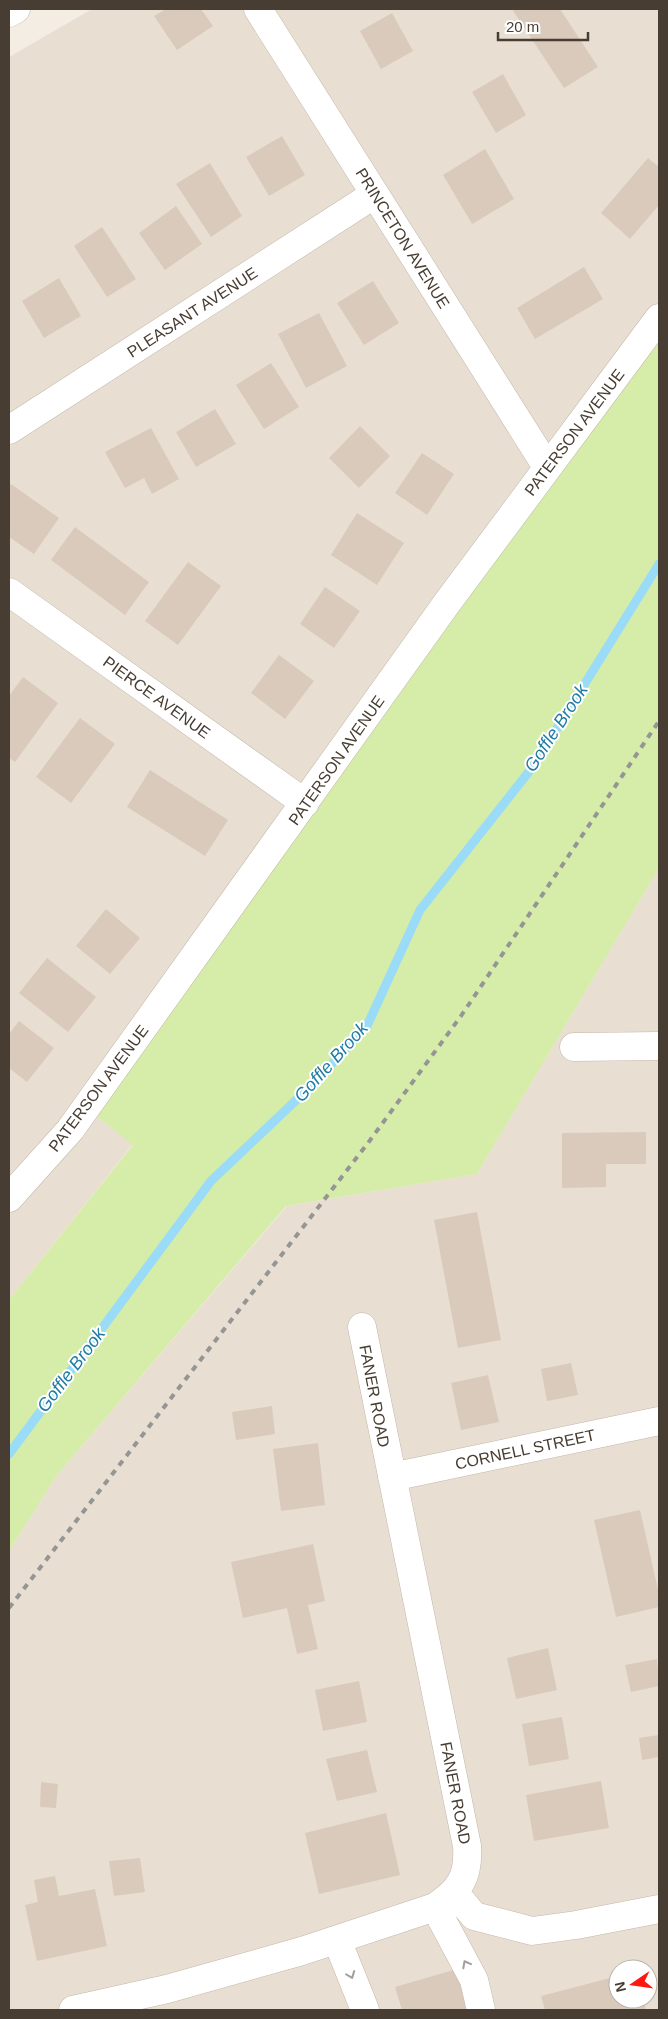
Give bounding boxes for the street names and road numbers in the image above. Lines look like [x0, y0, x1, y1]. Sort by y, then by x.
street label: PRINCETON AVENUE [352, 165, 453, 312]
street label: PLEASANT AVENUE [124, 264, 260, 361]
street label: PATERSON AVENUE [521, 366, 627, 499]
street label: PIERCE AVENUE [100, 653, 213, 742]
street label: PATERSON AVENUE [285, 692, 387, 828]
street label: PATERSON AVENUE [45, 1022, 151, 1155]
street label: FANER ROAD [356, 1343, 393, 1449]
street label: CORNELL STREET [454, 1426, 597, 1473]
street label: FANER ROAD [437, 1740, 474, 1846]

